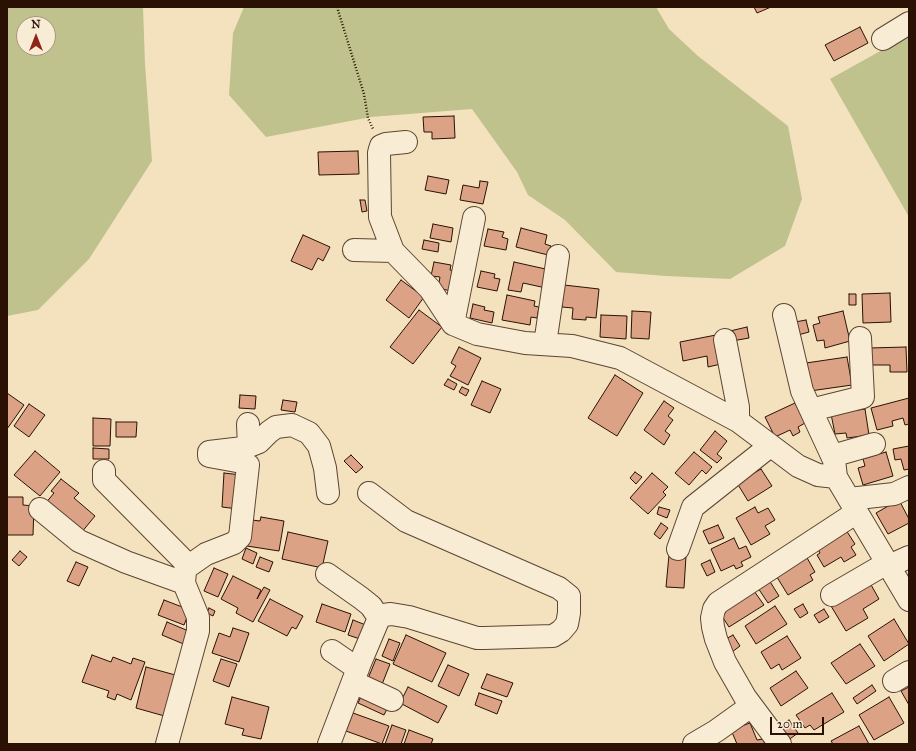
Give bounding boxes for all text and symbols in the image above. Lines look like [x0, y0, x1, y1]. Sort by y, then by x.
north arrow [16, 16, 56, 56]
text: N [31, 18, 41, 31]
scale bar [772, 709, 826, 735]
text: 20 m [777, 717, 803, 731]

